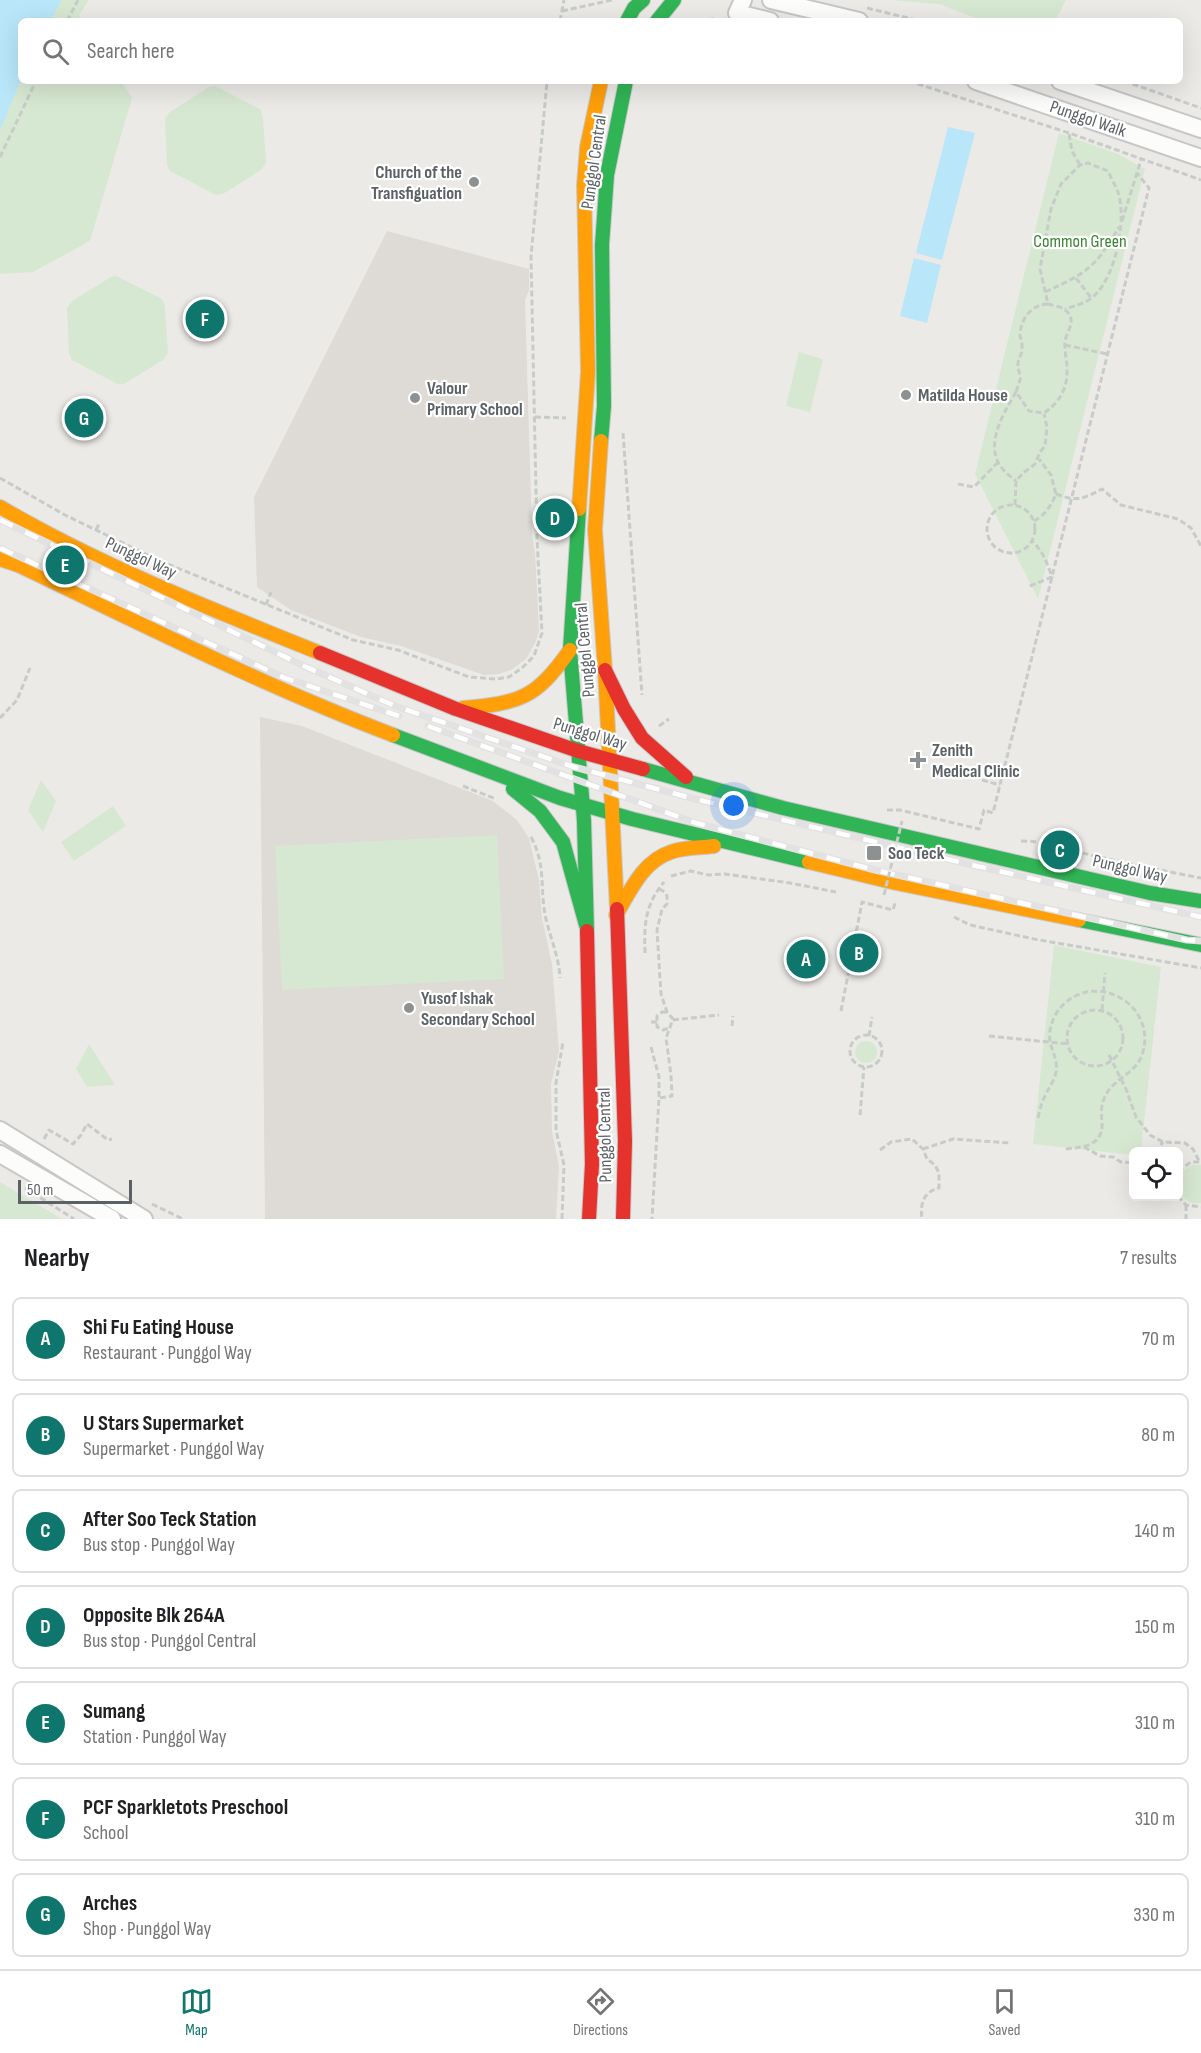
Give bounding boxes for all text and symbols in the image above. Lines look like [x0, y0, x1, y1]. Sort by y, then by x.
search box [18, 18, 1183, 84]
icon: search [39, 35, 72, 68]
text: Search here [87, 38, 174, 65]
street label: Punggol Walk [1047, 96, 1129, 142]
street label: Punggol Central [577, 113, 611, 211]
place label: Church of the Transfiguation [371, 162, 462, 204]
marker: Church of the Transfiguation [467, 175, 481, 189]
park label: Common Green [1033, 231, 1127, 252]
pin: F [186, 296, 224, 342]
place label: Valour Primary School [427, 378, 523, 420]
place label: Matilda House [918, 385, 1008, 406]
marker: Matilda House [899, 388, 913, 402]
marker: Valour Primary School [408, 391, 422, 405]
pin: G [64, 396, 104, 440]
pin: D [536, 496, 574, 540]
street label: Punggol Way [102, 532, 180, 584]
pin: E [46, 542, 84, 588]
street label: Punggol Central [570, 602, 600, 698]
street label: Punggol Way [551, 713, 629, 755]
place label: Zenith Medical Clinic [932, 740, 1020, 782]
marker: Zenith Medical Clinic [909, 751, 927, 769]
your location [719, 791, 748, 820]
pin: C [1040, 828, 1080, 872]
place label: Soo Teck [888, 843, 945, 864]
marker: Soo Teck [865, 844, 883, 862]
street label: Punggol Way [1091, 850, 1169, 888]
pin: B [840, 930, 878, 976]
pin: A [786, 936, 826, 982]
place label: Yusof Ishak Secondary School [421, 988, 535, 1030]
marker: Yusof Ishak Secondary School [402, 1001, 416, 1015]
street label: Punggol Central [594, 1087, 616, 1183]
map controls [1129, 1147, 1183, 1201]
button: locate [1129, 1147, 1183, 1201]
scale bar [18, 1177, 132, 1204]
text: 50 m [27, 1181, 53, 1200]
text: Nearby [24, 1243, 90, 1274]
text: 7 results [1120, 1246, 1177, 1270]
text: Shi Fu Eating House [83, 1314, 234, 1341]
text: A [41, 1327, 50, 1351]
text: 70 m [1142, 1327, 1175, 1351]
text: Restaurant · Punggol Way [83, 1341, 252, 1365]
text: U Stars Supermarket [83, 1410, 244, 1437]
text: B [41, 1423, 50, 1447]
text: 80 m [1141, 1423, 1175, 1447]
text: Supermarket · Punggol Way [83, 1437, 264, 1461]
text: After Soo Teck Station [83, 1506, 257, 1533]
text: C [40, 1519, 51, 1543]
text: 140 m [1135, 1519, 1175, 1543]
text: Bus stop · Punggol Way [83, 1533, 235, 1557]
text: Opposite Blk 264A [83, 1602, 225, 1629]
text: D [40, 1615, 51, 1639]
text: 150 m [1135, 1615, 1175, 1639]
text: Bus stop · Punggol Central [83, 1629, 256, 1653]
text: Sumang [83, 1698, 145, 1725]
text: E [41, 1711, 50, 1735]
text: 310 m [1135, 1711, 1175, 1735]
text: Station · Punggol Way [83, 1725, 226, 1749]
text: PCF Sparkletots Preschool [83, 1794, 288, 1821]
text: F [41, 1807, 50, 1831]
text: 310 m [1135, 1807, 1175, 1831]
text: School [83, 1821, 128, 1845]
text: Arches [83, 1890, 137, 1917]
text: G [40, 1903, 51, 1927]
text: 330 m [1133, 1903, 1175, 1927]
text: Shop · Punggol Way [83, 1917, 211, 1941]
tab: Map [180, 1985, 213, 2040]
tab: Directions [573, 1985, 628, 2040]
tab: Saved [988, 1985, 1021, 2040]

